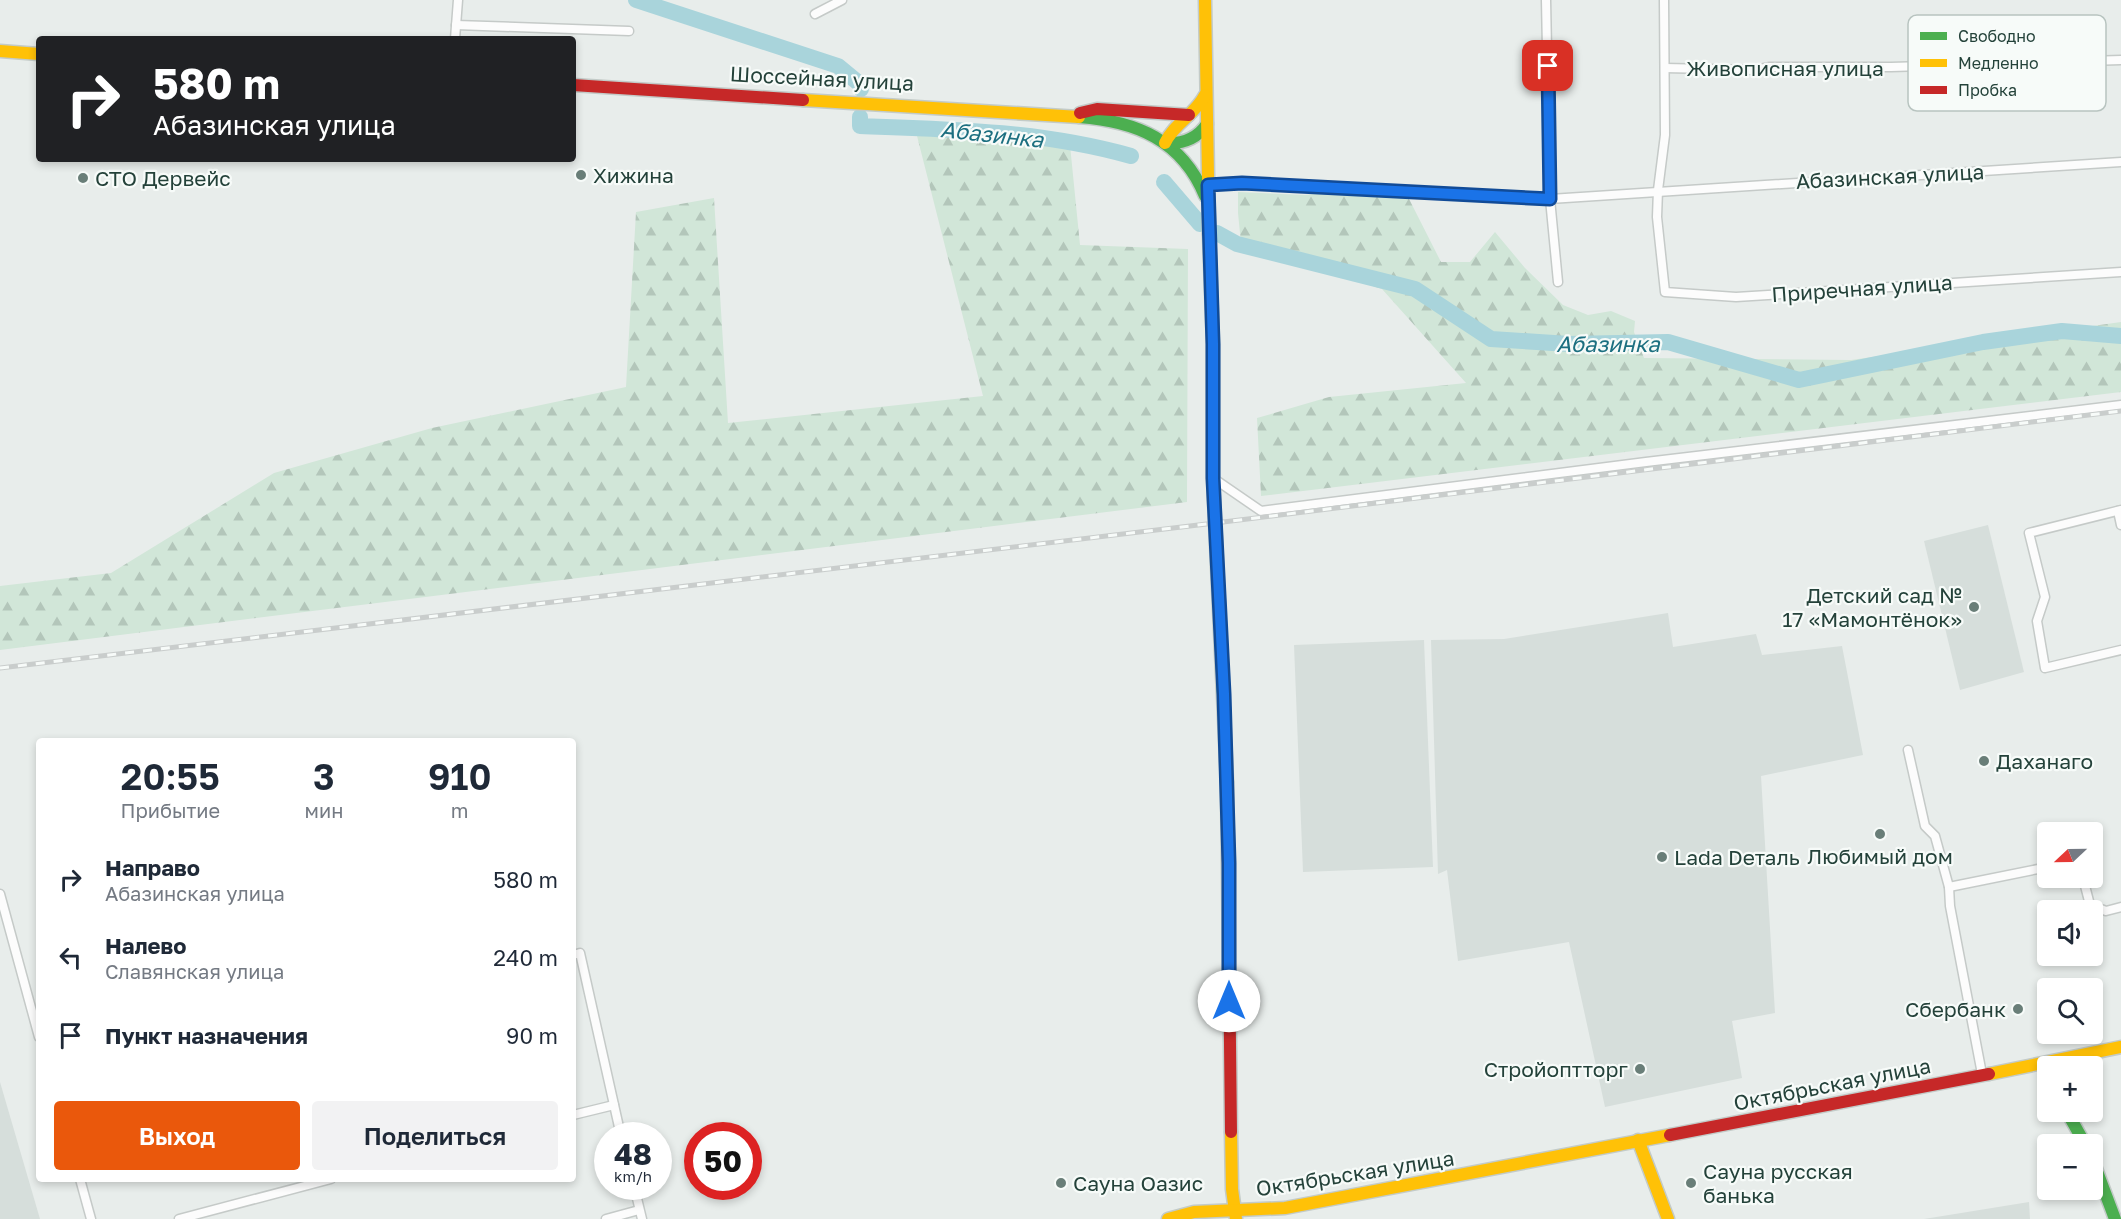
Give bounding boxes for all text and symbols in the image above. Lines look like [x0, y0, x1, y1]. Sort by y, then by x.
legend [1908, 15, 2106, 111]
text: Свободно [1958, 26, 2036, 46]
pin [1522, 40, 1573, 91]
icon: arrive [1531, 49, 1564, 82]
text: Медленно [1958, 53, 2039, 73]
street label: Живописная улица [1686, 55, 1884, 81]
text: 580 m [153, 58, 280, 108]
icon: right [54, 60, 132, 138]
street label: Шоссейная улица [729, 60, 915, 96]
text: Пробка [1958, 80, 2017, 100]
text: Абазинская улица [153, 109, 396, 141]
water label: Абазинка [939, 115, 1046, 153]
street label: Абазинская улица [1795, 158, 1985, 194]
place label: Хижина [593, 162, 674, 188]
place label: СТО Дервейс [95, 165, 231, 191]
marker: Хижина [574, 168, 588, 182]
marker: СТО Дервейс [76, 171, 90, 185]
street label: Приречная улица [1770, 269, 1954, 307]
water label: Абазинка [1556, 330, 1661, 357]
place label: Детский сад № 17 «Мамонтёнок» [1782, 582, 1962, 632]
marker: Детский сад № 17 «Мамонтёнок» [1967, 600, 1981, 614]
place label: Даханаго [1996, 748, 2093, 774]
marker: Даханаго [1977, 754, 1991, 768]
text: 20:55 [121, 755, 220, 798]
text: 3 [313, 755, 335, 798]
text: 910 [428, 755, 492, 798]
text: Прибытие [120, 798, 220, 822]
text: мин [305, 798, 343, 822]
text: m [451, 798, 469, 822]
north arrow [2037, 822, 2103, 888]
map controls [2037, 822, 2103, 1200]
marker: Любимый дом [1873, 827, 1887, 841]
place label: Любимый дом [1807, 843, 1953, 869]
place label: Lada Dеталь [1674, 844, 1800, 870]
marker: Lada Dеталь [1655, 850, 1669, 864]
text: Направо [105, 854, 200, 881]
icon: right [54, 863, 87, 896]
text: 580 m [493, 866, 558, 893]
text: Абазинская улица [105, 881, 285, 905]
button: sound [2037, 900, 2103, 966]
text: Налево [105, 932, 187, 959]
icon: left [54, 941, 87, 974]
text: 240 m [493, 944, 558, 971]
text: Славянская улица [105, 959, 284, 983]
position arrow [1197, 969, 1261, 1033]
button: search [2037, 978, 2103, 1044]
place label: Сбербанк [1905, 996, 2006, 1022]
marker: Сбербанк [2011, 1002, 2025, 1016]
icon: arrive [54, 1019, 87, 1052]
text: Пункт назначения [105, 1022, 308, 1049]
text: 90 m [506, 1022, 558, 1049]
street label: Октябрьская улица [1731, 1052, 1933, 1116]
place label: Стройоптторг [1484, 1056, 1628, 1082]
button: + [2037, 1056, 2103, 1122]
marker: Стройоптторг [1633, 1062, 1647, 1076]
button: Выход [54, 1101, 300, 1170]
button: Поделиться [312, 1101, 558, 1170]
speed limit sign: 50 [684, 1122, 762, 1200]
button: − [2037, 1134, 2103, 1200]
text: 48 [614, 1136, 652, 1172]
street label: Октябрьская улица [1254, 1144, 1456, 1202]
place label: Сауна русская банька [1703, 1158, 1853, 1208]
text: km/h [614, 1167, 652, 1185]
place label: Сауна Оазис [1073, 1170, 1203, 1196]
marker: Сауна Оазис [1054, 1176, 1068, 1190]
marker: Сауна русская банька [1684, 1176, 1698, 1190]

